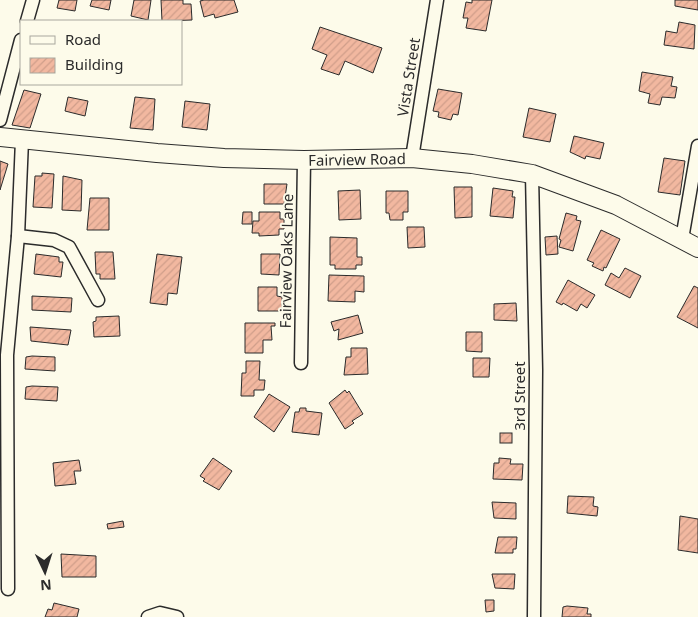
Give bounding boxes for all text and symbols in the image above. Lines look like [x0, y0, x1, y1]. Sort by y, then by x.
legend [20, 20, 182, 85]
text: Road [65, 29, 101, 49]
street label: Vista Street [392, 36, 424, 118]
text: Building [65, 54, 123, 74]
street label: Fairview Road [308, 148, 406, 170]
street label: Fairview Oaks Lane [275, 193, 297, 329]
street label: 3rd Street [509, 361, 529, 431]
north arrow [20, 547, 70, 597]
text: N [40, 576, 52, 595]

